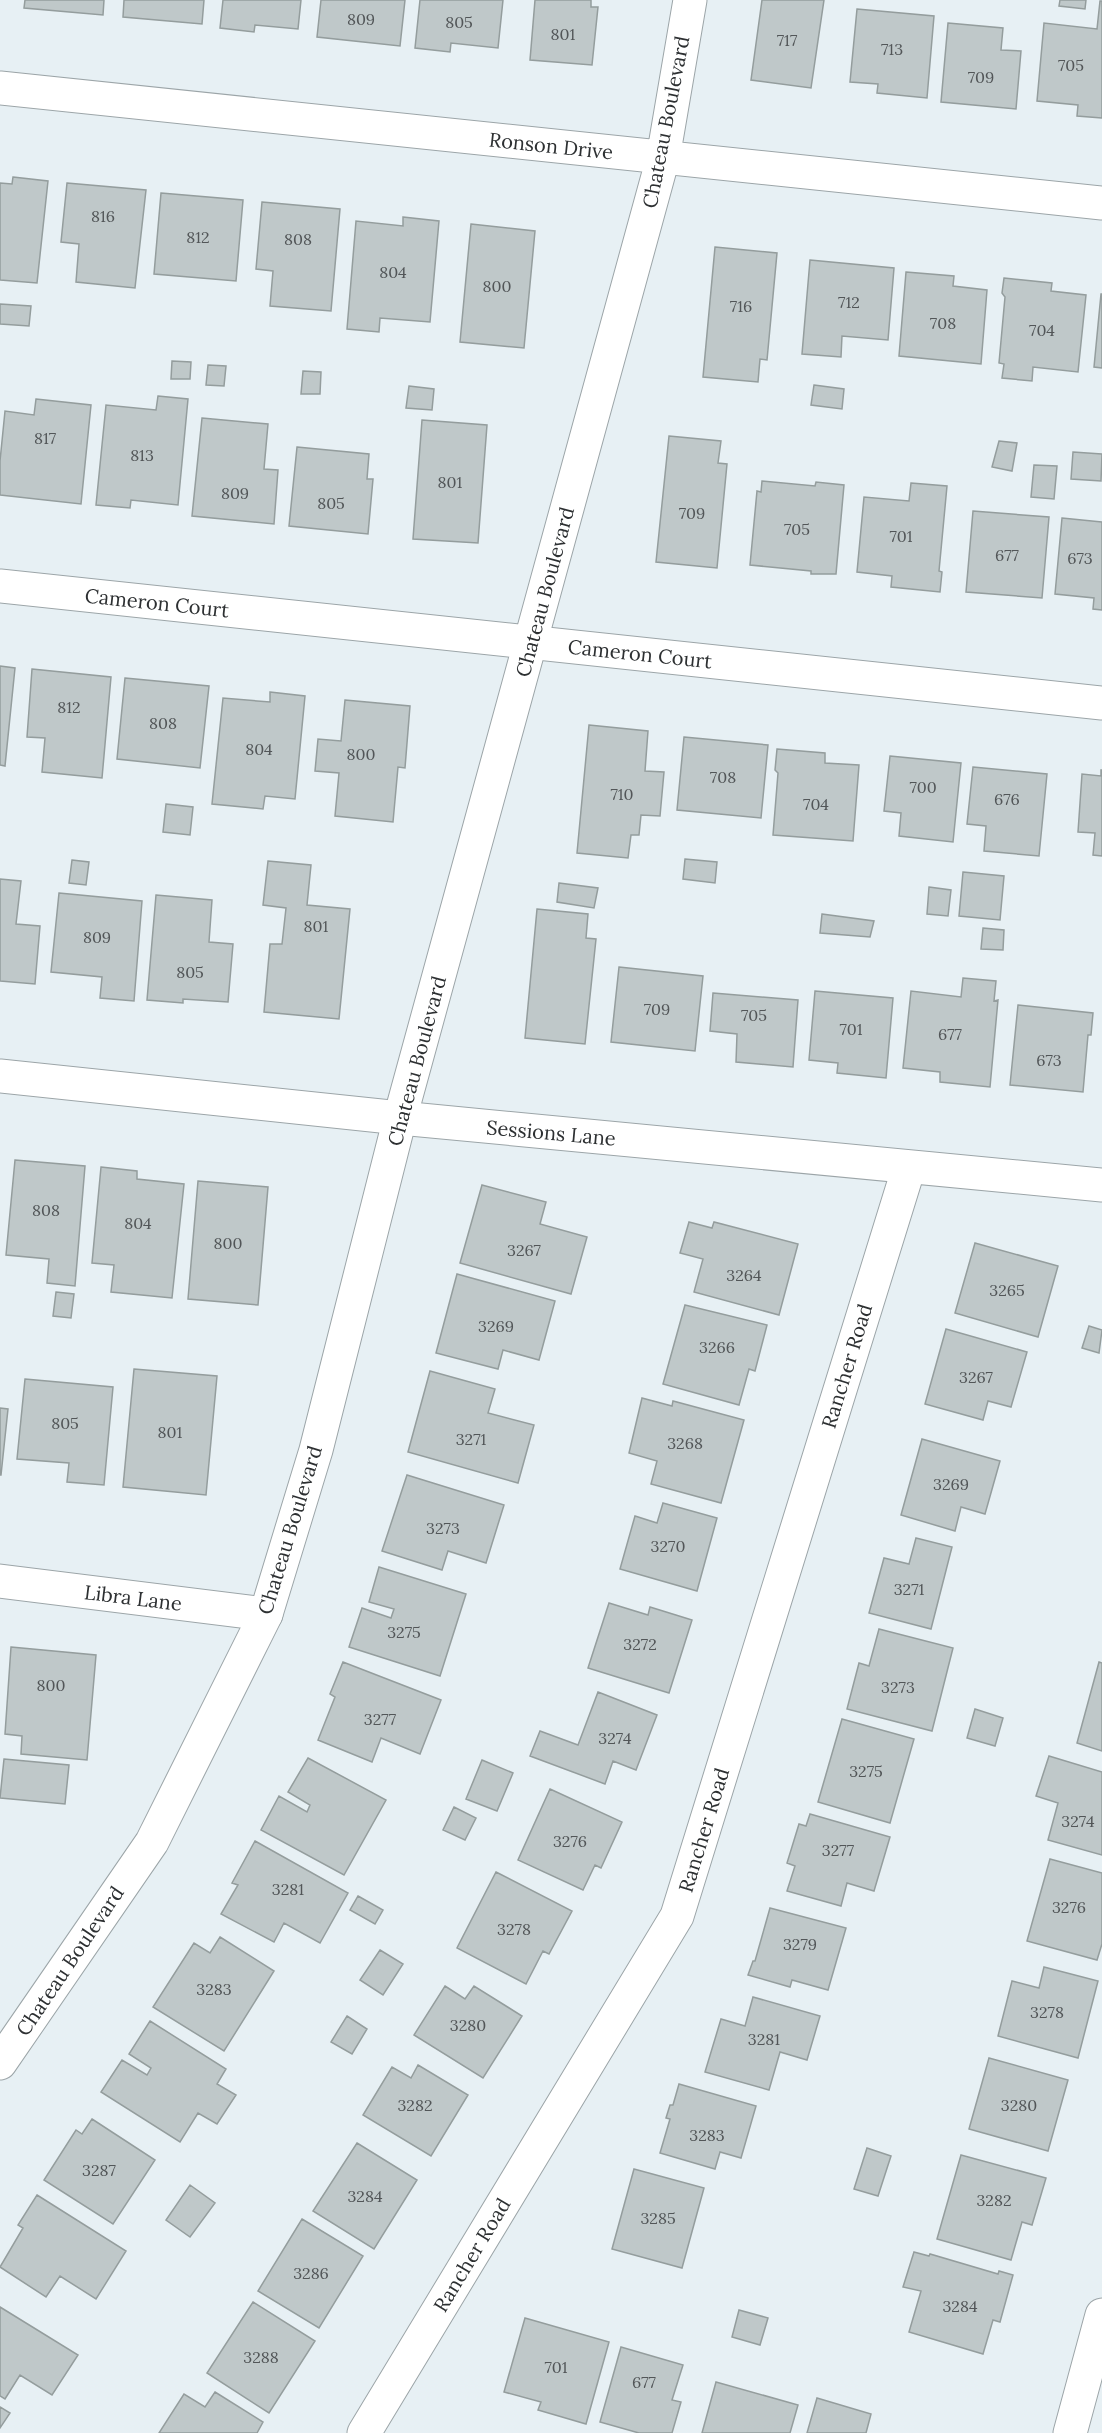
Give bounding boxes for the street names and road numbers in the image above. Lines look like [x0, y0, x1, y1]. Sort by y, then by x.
street label: Chateau Boulevard [637, 34, 694, 210]
street label: Ronson Drive [488, 127, 614, 164]
street label: Chateau Boulevard [510, 504, 579, 680]
street label: Cameron Court [84, 583, 231, 623]
street label: Cameron Court [567, 634, 714, 674]
street label: Chateau Boulevard [382, 973, 451, 1149]
street label: Sessions Lane [485, 1114, 617, 1151]
street label: Rancher Road [816, 1301, 877, 1431]
street label: Chateau Boulevard [252, 1442, 327, 1617]
street label: Libra Lane [83, 1579, 183, 1616]
street label: Rancher Road [673, 1765, 734, 1895]
street label: Chateau Boulevard [10, 1881, 129, 2040]
street label: Rancher Road [428, 2193, 515, 2316]

